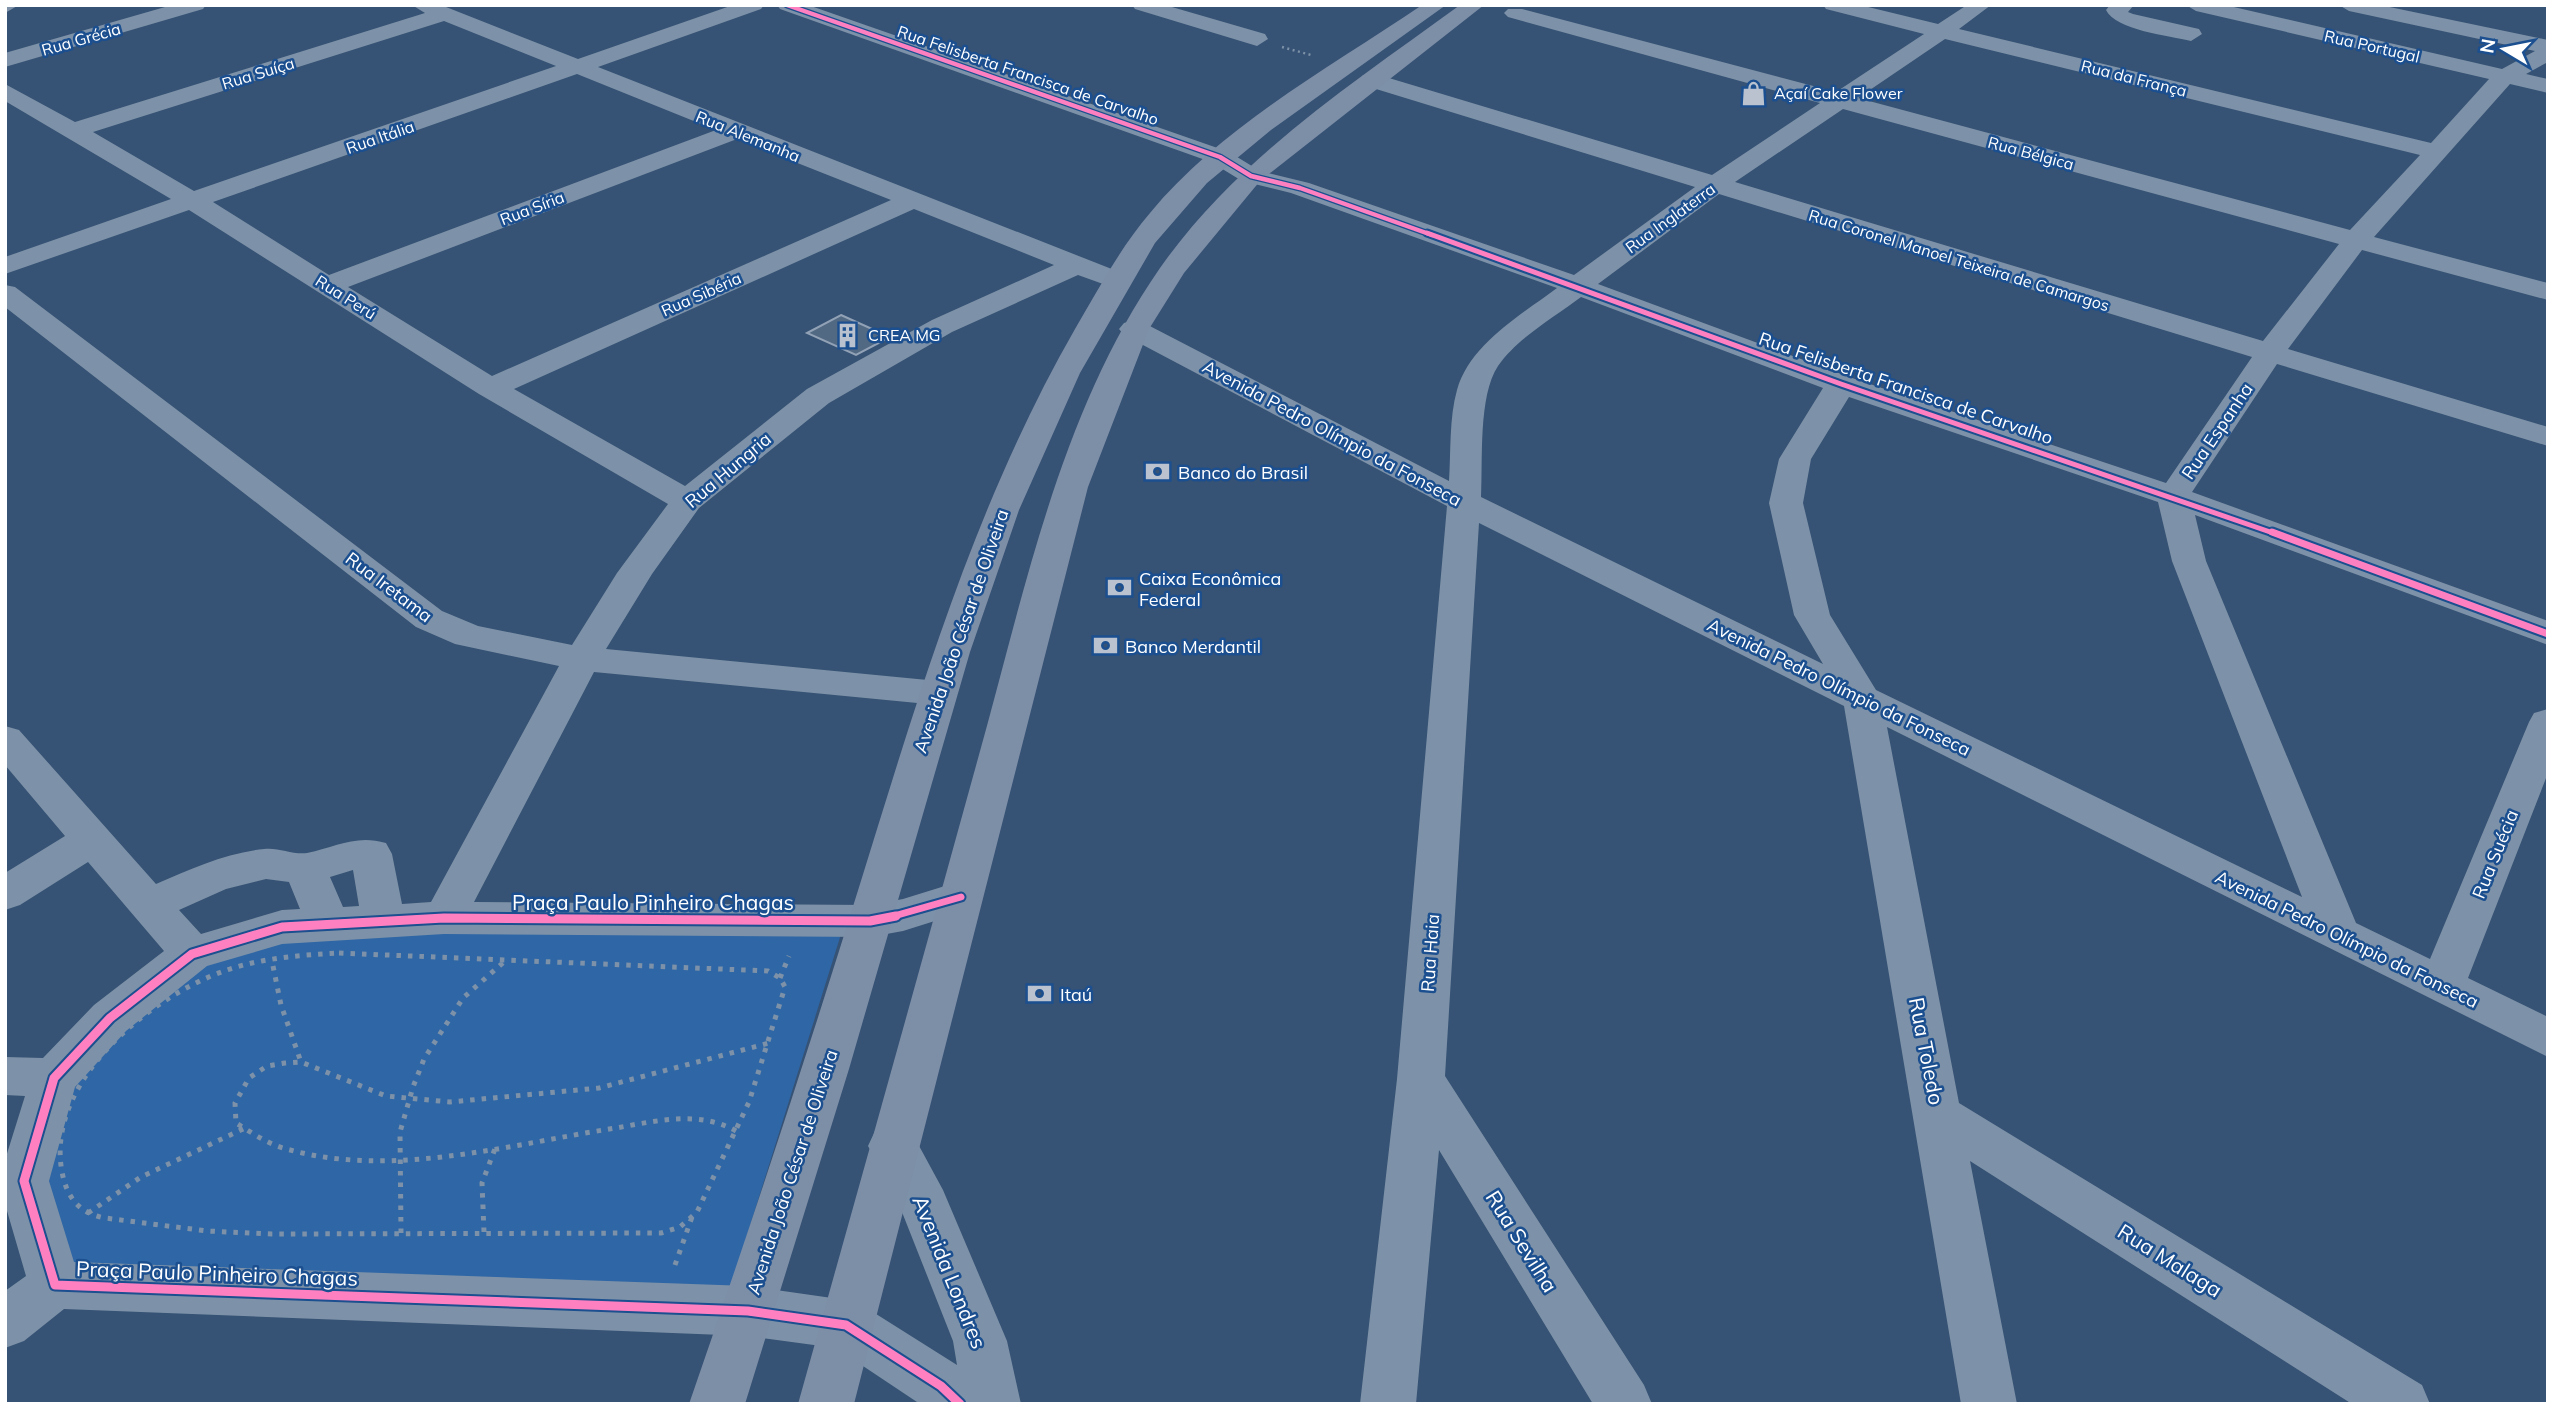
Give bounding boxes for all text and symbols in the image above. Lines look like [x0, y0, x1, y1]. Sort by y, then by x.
north arrow [2469, 14, 2539, 84]
street label: Rua Grécia [39, 18, 123, 60]
street label: Rua Felisberta Francisca de Carvalho [895, 21, 1161, 129]
street label: Rua Portugal [2322, 25, 2422, 67]
text: N [2474, 37, 2500, 55]
street label: Rua Suíça [219, 53, 297, 93]
street label: Rua da França [2079, 55, 2189, 101]
shop icon: Açaí Cake Flower [1740, 79, 1768, 107]
place label: Açaí Cake Flower [1774, 83, 1903, 103]
street label: Rua Alemanha [693, 106, 803, 166]
street label: Rua Itália [343, 116, 417, 158]
street label: Rua Bélgica [1986, 132, 2076, 174]
street label: Rua Inglaterra [1621, 179, 1719, 257]
street label: Rua Síria [497, 187, 567, 229]
street label: Rua Coronel Manoel Teixeira de Camargos [1806, 205, 2112, 315]
street label: Rua Sibéria [658, 267, 744, 321]
street label: Rua Perú [312, 271, 380, 323]
building icon: CREA MG [834, 321, 862, 349]
place label: CREA MG [868, 325, 941, 345]
street label: Rua Felisberta Francisca de Carvalho [1756, 327, 2056, 449]
street label: Avenida Pedro Olímpio da Fonseca [1199, 355, 1465, 511]
street label: Rua Espanha [2176, 378, 2258, 484]
street label: Rua Hungria [680, 427, 776, 513]
bank icon: Banco do Brasil [1144, 458, 1172, 486]
place label: Banco do Brasil [1178, 461, 1308, 484]
street label: Avenida João César de Oliveira [908, 506, 1014, 756]
street label: Rua Iretama [341, 547, 437, 627]
place label: Caixa Econômica Federal [1139, 567, 1281, 611]
bank icon: Caixa Econômica Federal [1105, 574, 1133, 602]
street label: Avenida Pedro Olímpio da Fonseca [1704, 613, 1974, 761]
bank icon: Banco Merdantil [1091, 632, 1119, 660]
place label: Banco Merdantil [1125, 635, 1261, 658]
street label: Rua Suécia [2467, 806, 2523, 902]
street label: Avenida Pedro Olímpio da Fonseca [2212, 865, 2482, 1013]
street label: Praça Paulo Pinheiro Chagas [512, 889, 794, 915]
street label: Rua Haia [1416, 913, 1444, 993]
bank icon: Itaú [1026, 980, 1054, 1008]
place label: Itaú [1060, 983, 1092, 1006]
street label: Rua Toledo [1904, 995, 1950, 1107]
street label: Avenida João César de Oliveira [742, 1047, 842, 1297]
street label: Rua Sevilha [1480, 1185, 1564, 1297]
street label: Avenida Londres [907, 1192, 993, 1352]
street label: Rua Malaga [2113, 1218, 2227, 1302]
street label: Praça Paulo Pinheiro Chagas [76, 1255, 358, 1291]

